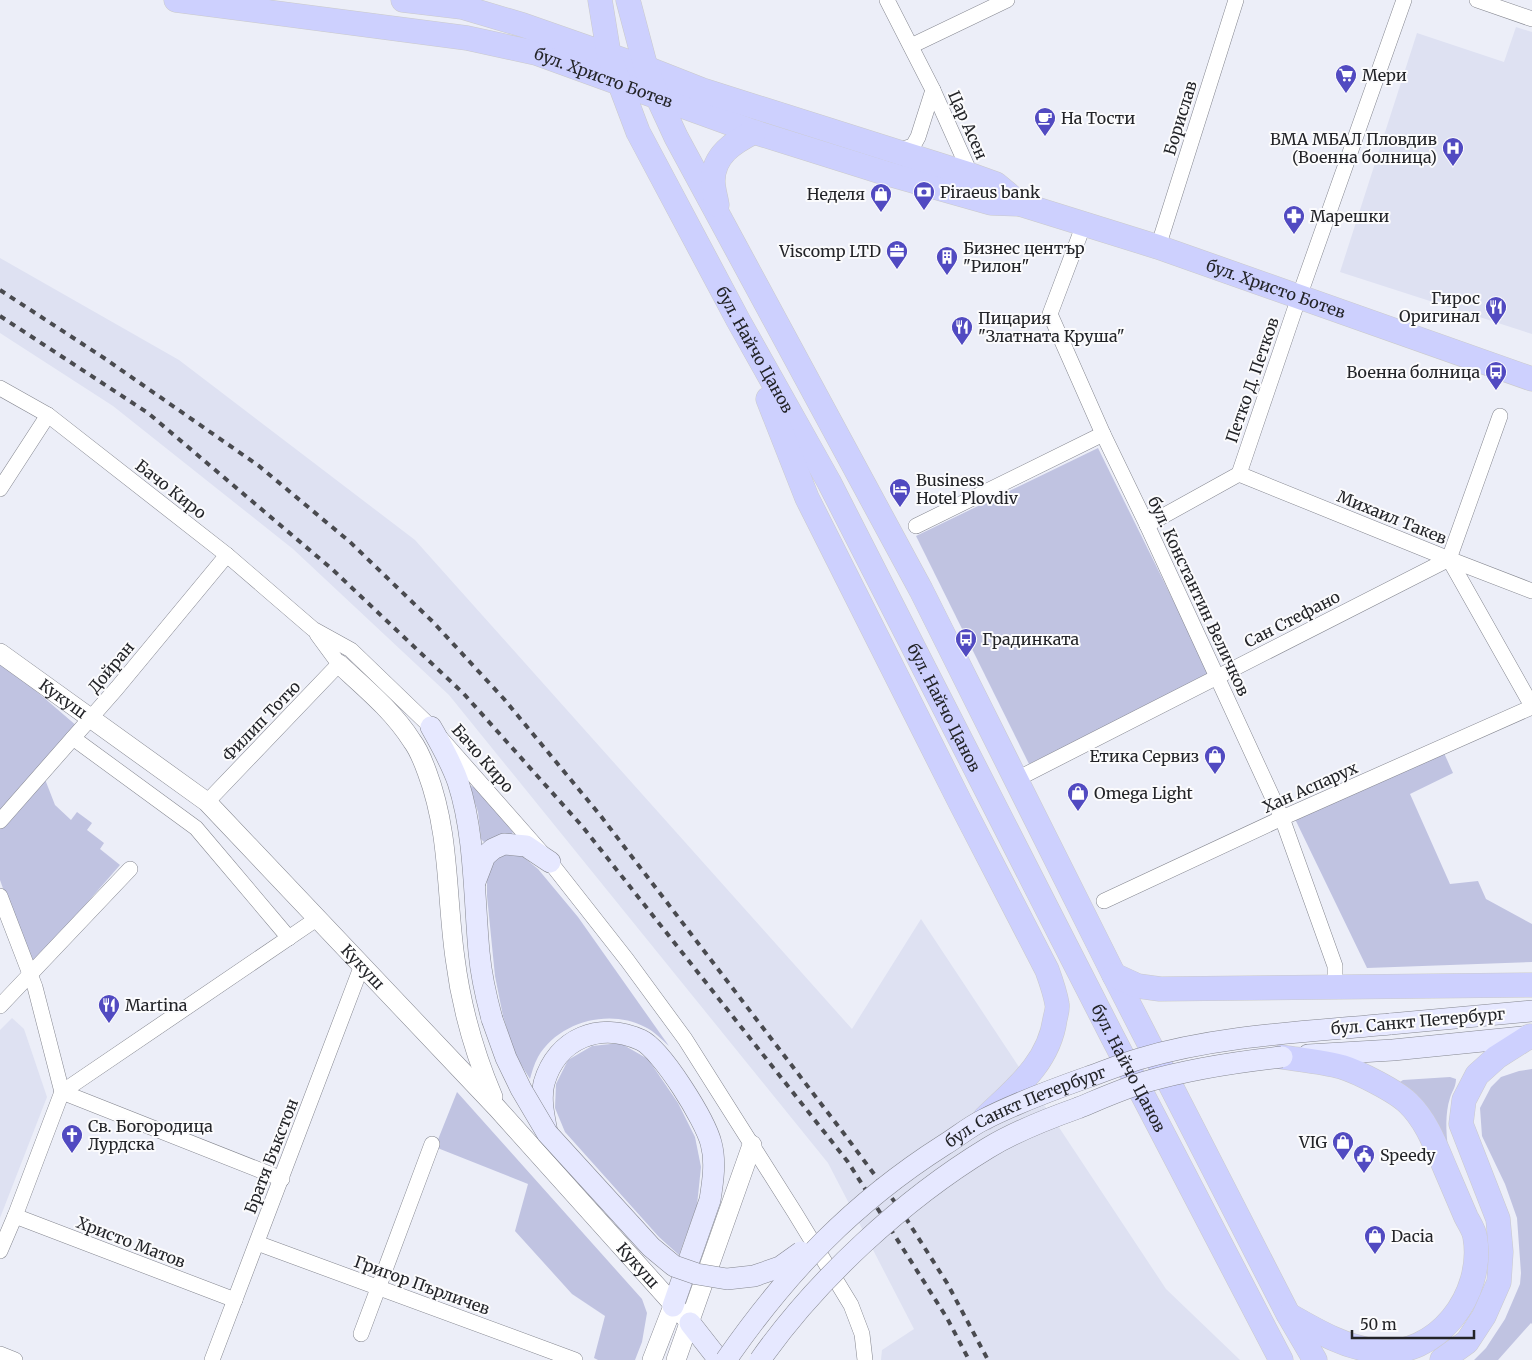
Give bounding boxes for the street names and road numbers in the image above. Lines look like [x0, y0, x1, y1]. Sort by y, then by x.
street label: бул. Христо Ботев [532, 43, 676, 112]
street label: Борислав [1159, 78, 1201, 158]
street label: Цар Асен [944, 88, 992, 162]
street label: бул. Христо Ботев [1204, 255, 1348, 322]
street label: бул. Найчо Цанов [712, 283, 798, 416]
street label: Петко Д. Петков [1221, 315, 1283, 445]
street label: Бачо Киро [132, 455, 210, 523]
street label: Михаил Такев [1334, 486, 1450, 548]
street label: бул. Константин Величков [1144, 493, 1254, 699]
street label: Сан Стефано [1241, 586, 1343, 652]
street label: Дойран [84, 637, 138, 697]
street label: бул. Найчо Цанов [903, 640, 985, 775]
street label: Кукуш [35, 675, 91, 723]
street label: Филип Тотю [218, 677, 304, 765]
street label: Бачо Киро [448, 720, 518, 796]
street label: Хан Аспарух [1259, 757, 1361, 817]
street label: Кукуш [337, 940, 389, 993]
street label: бул. Найчо Цанов [1087, 1001, 1170, 1135]
street label: бул. Санкт Петербург [1330, 1003, 1506, 1039]
street label: бул. Санкт Петербург [941, 1061, 1109, 1152]
street label: Братя Бъкстон [240, 1096, 302, 1216]
street label: Христо Матов [74, 1212, 188, 1272]
street label: Кукуш [613, 1238, 664, 1292]
street label: Григор Пърличев [351, 1251, 493, 1319]

